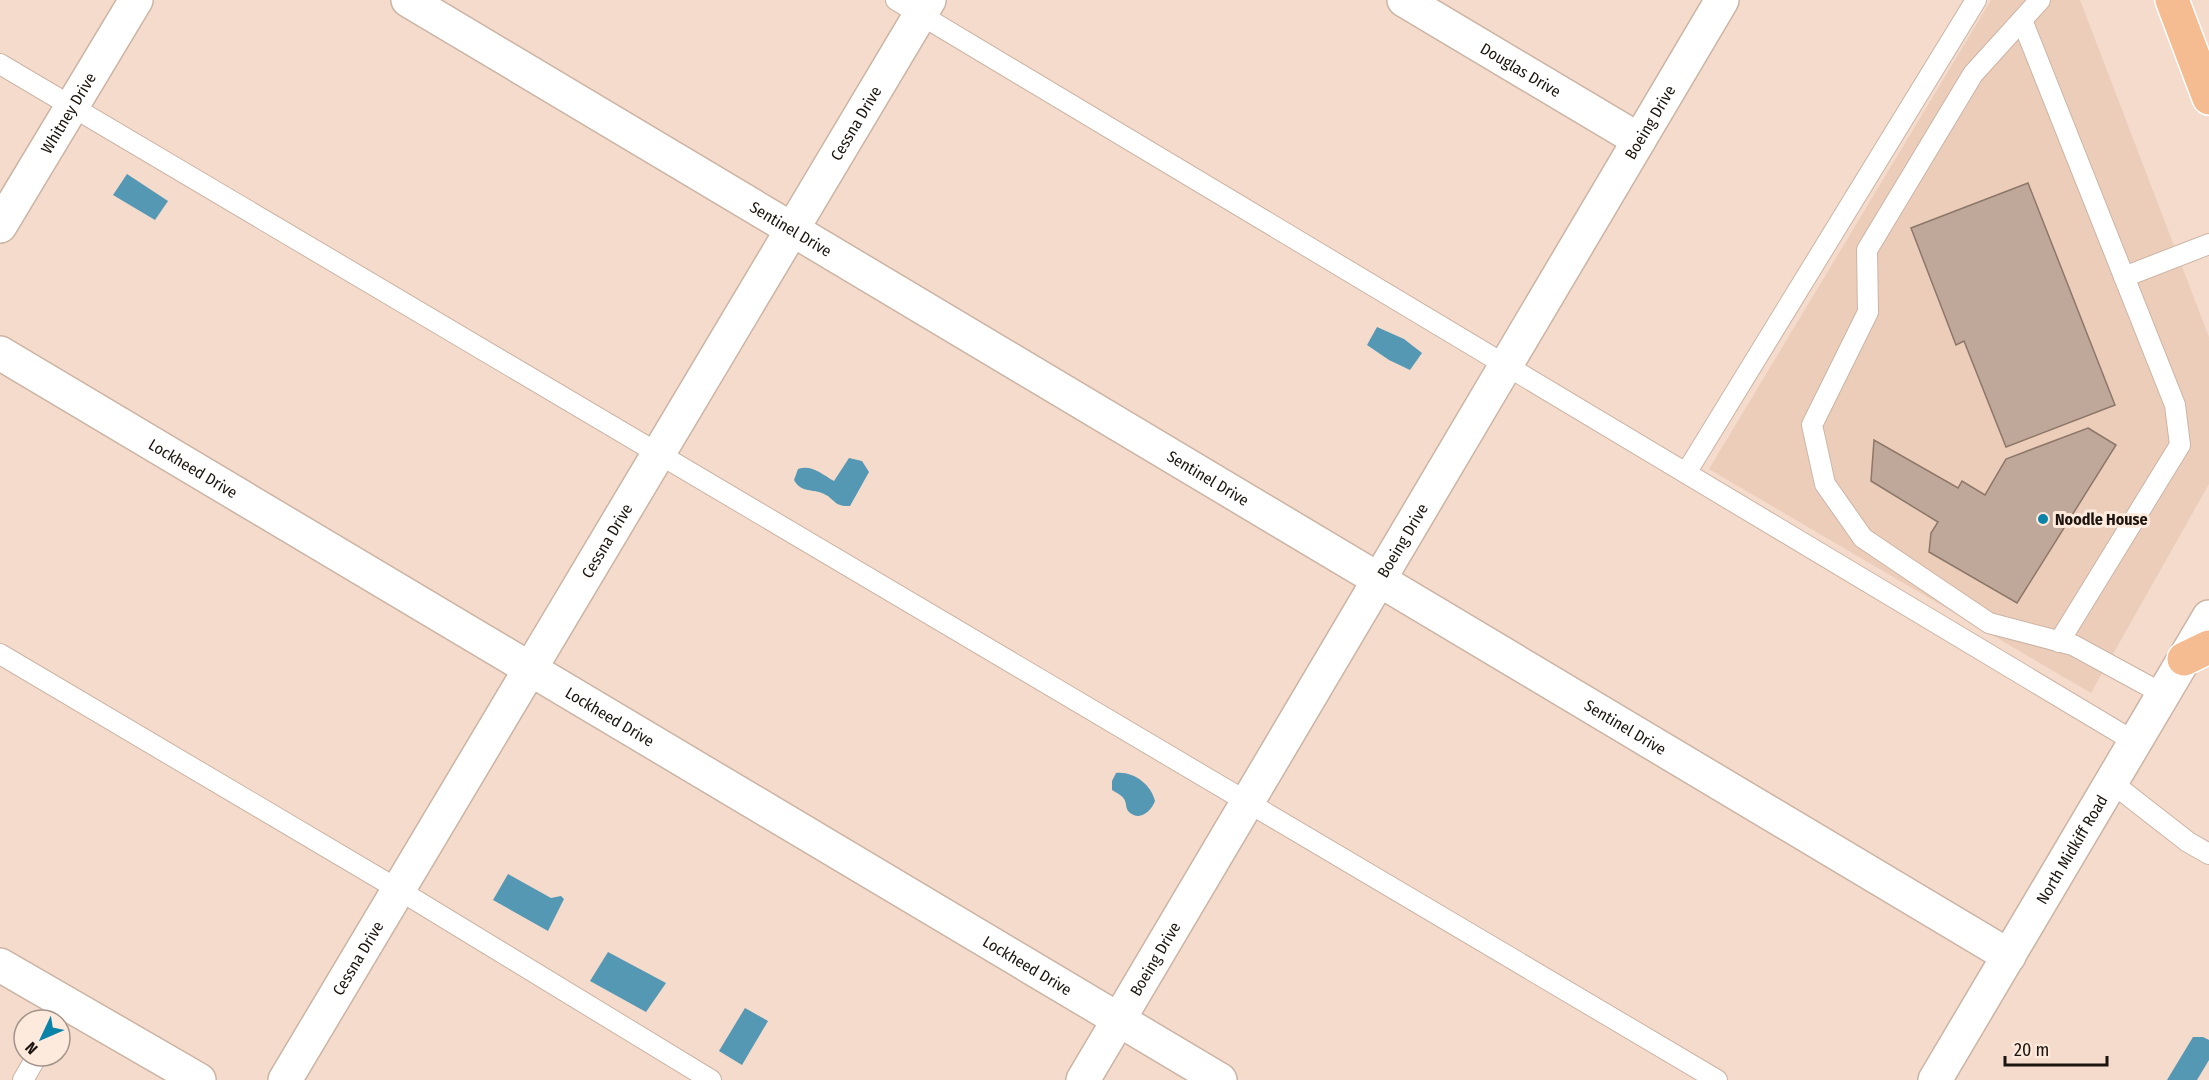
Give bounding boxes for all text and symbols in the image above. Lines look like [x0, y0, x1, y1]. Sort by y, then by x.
street label: Douglas Drive [1477, 38, 1564, 101]
street label: Whitney Drive [37, 69, 100, 157]
street label: Boeing Drive [1621, 82, 1679, 163]
street label: Cessna Drive [826, 83, 885, 164]
street label: Sentinel Drive [747, 197, 835, 260]
street label: Lockheed Drive [145, 434, 241, 502]
street label: Sentinel Drive [1164, 446, 1253, 510]
street label: Cessna Drive [577, 500, 636, 581]
street label: Boeing Drive [1373, 500, 1432, 581]
place label: Noodle House [2055, 510, 2148, 529]
marker: Noodle House [2036, 512, 2050, 526]
street label: Lockheed Drive [562, 683, 658, 750]
street label: Sentinel Drive [1581, 695, 1670, 759]
street label: North Midkiff Road [2032, 791, 2111, 907]
street label: Cessna Drive [328, 917, 387, 999]
street label: Boeing Drive [1126, 918, 1184, 999]
street label: Lockheed Drive [980, 931, 1075, 999]
north arrow [12, 1008, 72, 1068]
scale bar [2005, 1029, 2107, 1067]
text: N [21, 1038, 42, 1058]
text: 20 m [2014, 1039, 2049, 1061]

